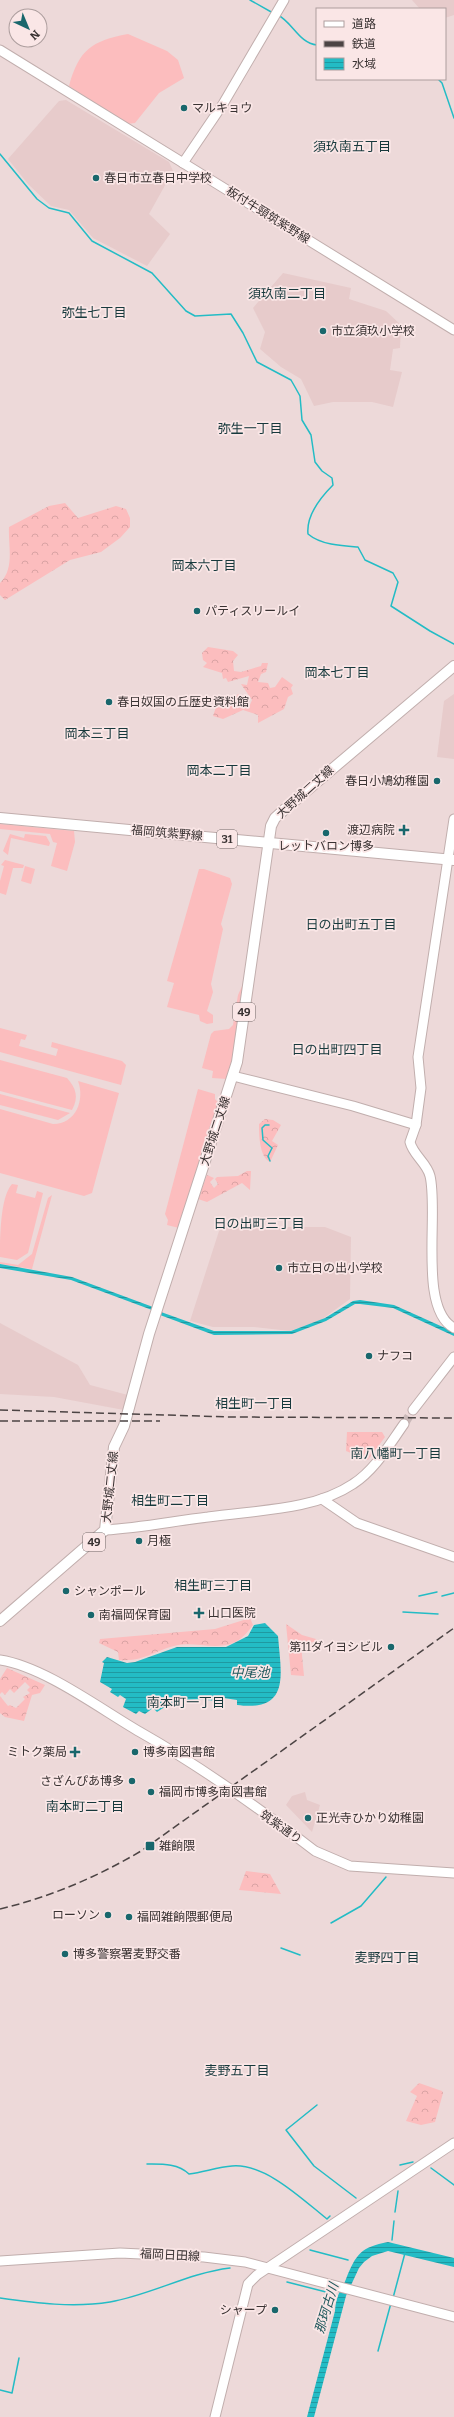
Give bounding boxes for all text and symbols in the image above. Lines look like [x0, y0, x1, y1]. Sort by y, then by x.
north arrow [8, 8, 48, 48]
legend [316, 8, 446, 80]
text: 道路 [352, 17, 376, 31]
text: N [27, 27, 42, 43]
text: 鉄道 [352, 37, 376, 51]
text: 水域 [352, 57, 376, 71]
place label: マルキョウ [192, 101, 252, 115]
marker: マルキョウ [179, 103, 189, 113]
district label: 須玖南五丁目 [313, 139, 391, 154]
place label: 春日市立春日中学校 [104, 171, 212, 185]
marker: 春日市立春日中学校 [91, 173, 101, 183]
street label: 板付牛頸筑紫野線 [224, 184, 312, 246]
district label: 須玖南二丁目 [248, 286, 326, 301]
district label: 弥生七丁目 [61, 305, 127, 320]
place label: 市立須玖小学校 [331, 324, 415, 338]
marker: 市立須玖小学校 [318, 326, 328, 336]
district label: 弥生一丁目 [217, 421, 283, 436]
district label: 岡本六丁目 [171, 558, 237, 573]
place label: パティスリールイ [205, 604, 300, 618]
marker: パティスリールイ [192, 606, 202, 616]
district label: 岡本七丁目 [304, 665, 370, 680]
place label: 春日奴国の丘歴史資料館 [117, 695, 249, 709]
marker: 春日奴国の丘歴史資料館 [104, 697, 114, 707]
district label: 岡本三丁目 [64, 726, 130, 741]
district label: 岡本二丁目 [186, 763, 252, 778]
street label: 大野城二丈線 [274, 763, 336, 821]
place label: 春日小鳩幼稚園 [345, 774, 429, 788]
marker: 春日小鳩幼稚園 [432, 776, 442, 786]
street label: 福岡筑紫野線 [131, 823, 203, 843]
place label: 渡辺病院 [347, 823, 395, 837]
marker: 渡辺病院 [398, 824, 410, 836]
marker: レットバロン博多 [321, 828, 331, 838]
road number: 31 [217, 830, 237, 848]
place label: レットバロン博多 [278, 839, 374, 853]
district label: 日の出町五丁目 [305, 917, 397, 932]
road number: 49 [233, 1003, 255, 1021]
district label: 日の出町四丁目 [291, 1042, 383, 1057]
street label: 大野城二丈線 [197, 1095, 233, 1167]
district label: 日の出町三丁目 [213, 1216, 305, 1231]
place label: 市立日の出小学校 [287, 1261, 383, 1275]
marker: 市立日の出小学校 [274, 1263, 284, 1273]
place label: ナフコ [377, 1349, 413, 1363]
marker: ナフコ [364, 1351, 374, 1361]
district label: 相生町一丁目 [215, 1396, 293, 1411]
district label: 南八幡町一丁目 [350, 1446, 442, 1461]
street label: 大野城二丈線 [99, 1450, 121, 1524]
district label: 相生町二丁目 [131, 1493, 209, 1508]
road number: 49 [83, 1533, 105, 1551]
place label: 月極 [147, 1534, 171, 1548]
marker: 月極 [134, 1536, 144, 1546]
district label: 相生町三丁目 [174, 1578, 252, 1593]
place label: シャンポール [74, 1584, 146, 1598]
marker: シャンポール [61, 1586, 71, 1596]
place label: 山口医院 [208, 1606, 256, 1620]
marker: 山口医院 [193, 1607, 205, 1619]
place label: 南福岡保育園 [99, 1608, 171, 1622]
marker: 南福岡保育園 [86, 1610, 96, 1620]
place label: 第11ダイヨシビル [289, 1640, 383, 1654]
marker: 第11ダイヨシビル [386, 1642, 396, 1652]
water label: 中尾池 [230, 1665, 271, 1680]
district label: 南本町一丁目 [147, 1695, 225, 1710]
place label: ミトク薬局 [7, 1745, 67, 1759]
place label: 博多南図書館 [143, 1745, 215, 1759]
marker: ミトク薬局 [70, 1747, 80, 1757]
marker: 博多南図書館 [130, 1747, 140, 1757]
place label: さざんぴあ博多 [40, 1774, 124, 1788]
marker: さざんぴあ博多 [127, 1776, 137, 1786]
place label: 福岡市博多南図書館 [159, 1785, 267, 1799]
marker: 福岡市博多南図書館 [146, 1787, 156, 1797]
district label: 南本町二丁目 [46, 1799, 124, 1814]
street label: 筑紫通り [257, 1807, 305, 1847]
place label: 正光寺ひかり幼稚園 [316, 1811, 424, 1825]
marker: 正光寺ひかり幼稚園 [303, 1813, 313, 1823]
place label: 雑餉隈 [159, 1839, 195, 1853]
marker: 雑餉隈 [144, 1840, 156, 1852]
place label: ローソン [52, 1908, 100, 1922]
marker: ローソン [103, 1910, 113, 1920]
place label: 福岡雑餉隈郵便局 [137, 1910, 233, 1924]
marker: 福岡雑餉隈郵便局 [124, 1912, 134, 1922]
place label: 博多警察署麦野交番 [73, 1947, 181, 1961]
marker: 博多警察署麦野交番 [60, 1949, 70, 1959]
district label: 麦野四丁目 [354, 1950, 420, 1965]
district label: 麦野五丁目 [204, 2063, 270, 2078]
street label: 福岡日田線 [140, 2246, 200, 2264]
water label: 那珂古川 [312, 2279, 342, 2335]
place label: シャープ [220, 2303, 267, 2317]
marker: シャープ [270, 2305, 280, 2315]

